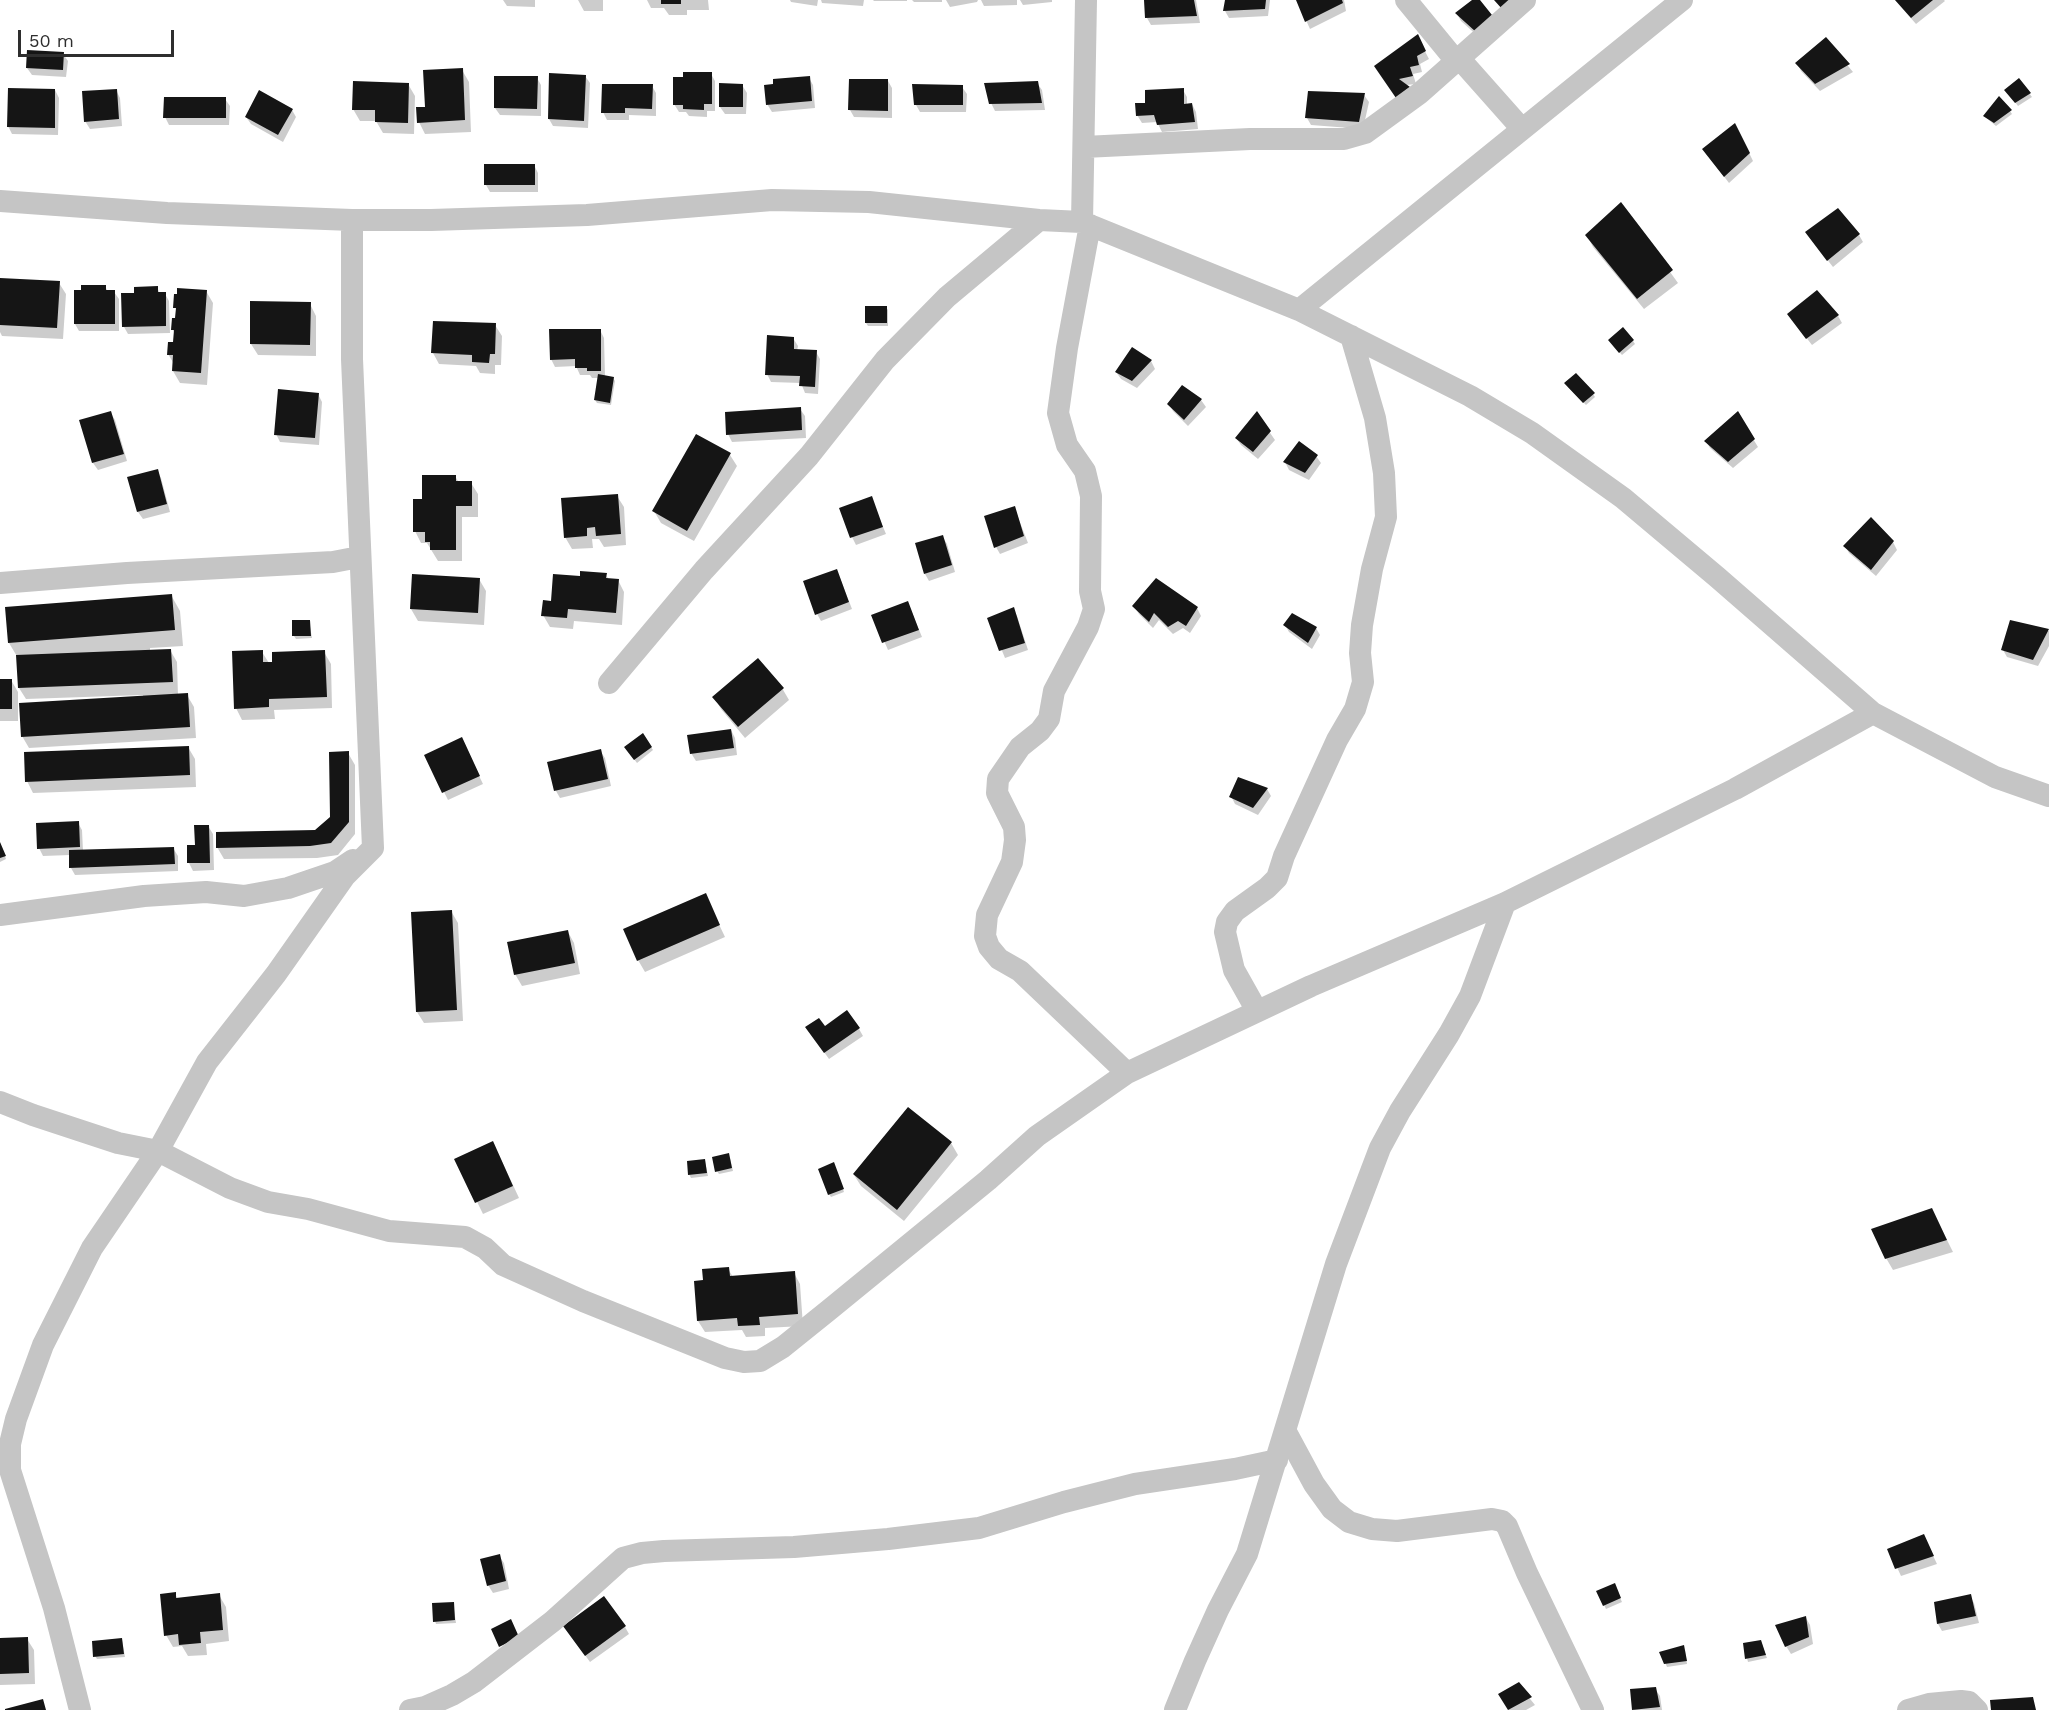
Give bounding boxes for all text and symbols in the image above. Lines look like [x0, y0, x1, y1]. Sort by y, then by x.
scale bar [21, 18, 177, 56]
text: 50 m [29, 30, 74, 51]

